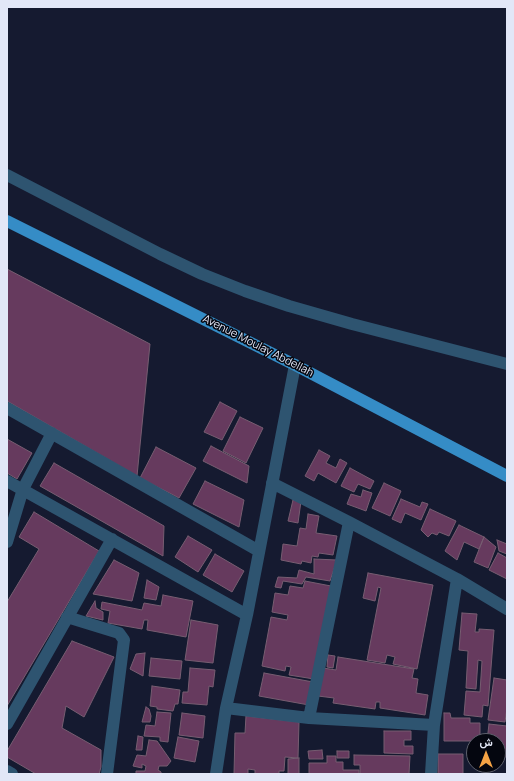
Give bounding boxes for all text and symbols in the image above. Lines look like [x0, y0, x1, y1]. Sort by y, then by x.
street label: Avenue Moulay Abdellah [200, 312, 316, 380]
north arrow [466, 733, 506, 773]
text: ش [479, 734, 493, 749]

